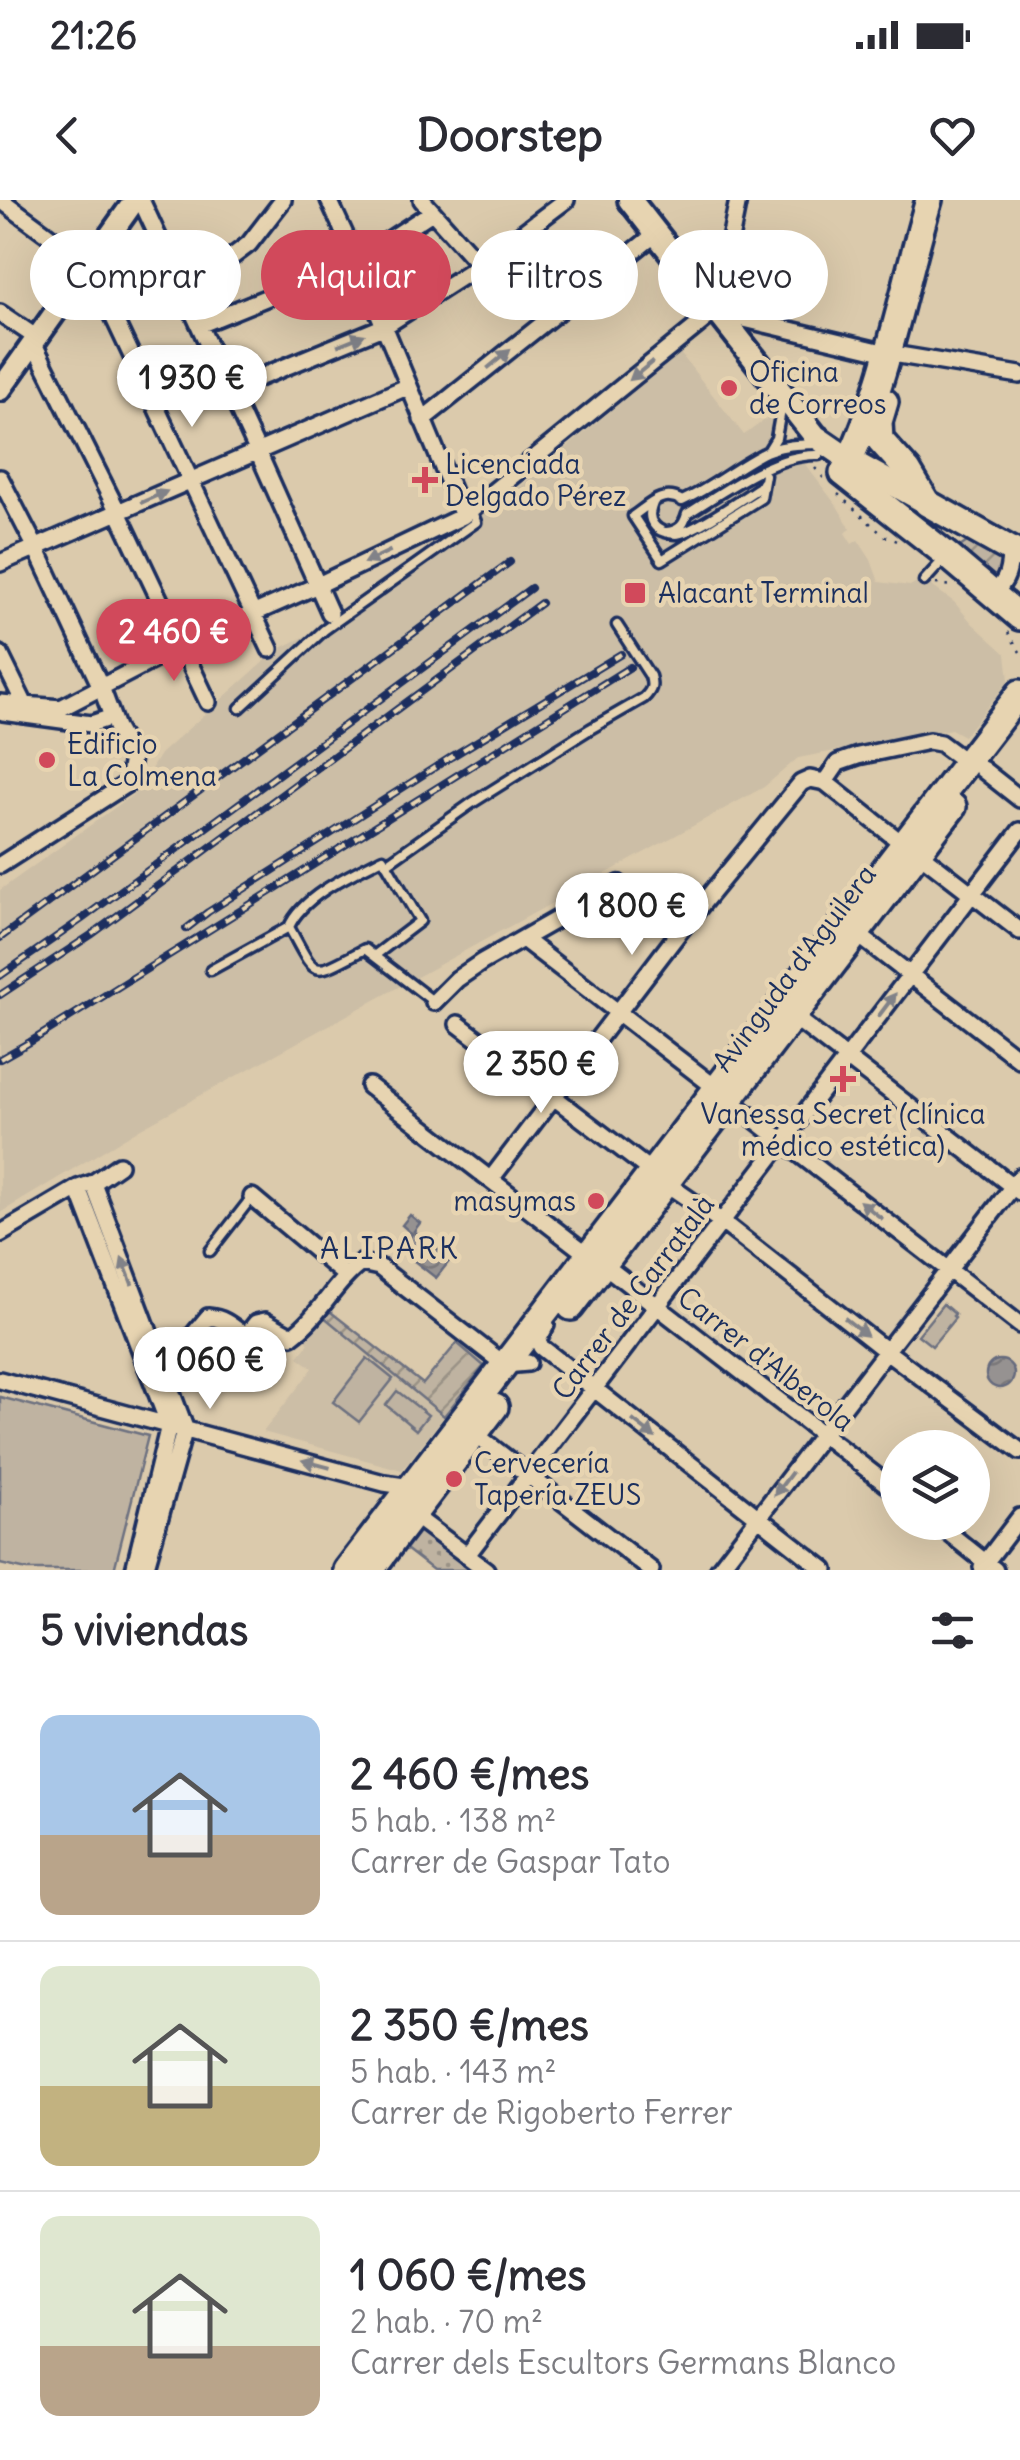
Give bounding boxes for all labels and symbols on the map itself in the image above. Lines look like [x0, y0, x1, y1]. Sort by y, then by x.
one-way arrow [337, 331, 367, 347]
pin: 1 930 € [100, 345, 284, 430]
one-way arrow [486, 349, 511, 370]
place label: Oficina de Correos [749, 354, 887, 422]
one-way arrow [628, 361, 654, 381]
marker: Oficina de Correos [718, 377, 740, 399]
place label: Licenciada Delgado Pérez [445, 446, 627, 514]
marker: Licenciada Delgado Pérez [414, 469, 436, 491]
one-way arrow [139, 489, 169, 505]
one-way arrow [362, 549, 391, 566]
place label: Alacant Terminal [658, 575, 869, 611]
marker: Alacant Terminal [622, 580, 648, 606]
pin: 2 460 € [82, 599, 266, 684]
place label: Edificio La Colmena [67, 726, 217, 794]
marker: Edificio La Colmena [36, 749, 58, 771]
street label: Avinguda d'Aguilera [704, 857, 884, 1079]
pin: 1 800 € [540, 873, 724, 958]
one-way arrow [877, 992, 897, 1018]
pin: 2 350 € [449, 1031, 633, 1116]
marker: Vanessa Secret (clínica médico estética) [830, 1066, 856, 1092]
place label: Vanessa Secret (clínica médico estética) [700, 1096, 986, 1164]
place label: masymas [454, 1183, 576, 1219]
street label: Carrer de Carratalà [544, 1187, 722, 1407]
marker: masymas [585, 1190, 607, 1212]
one-way arrow [858, 1200, 884, 1220]
district label: ALIPARK [320, 1229, 460, 1267]
one-way arrow [119, 1255, 134, 1285]
street label: Carrer d'Alberola [671, 1279, 861, 1439]
one-way arrow [842, 1317, 868, 1338]
pin: 1 060 € [118, 1327, 302, 1412]
one-way arrow [631, 1418, 657, 1439]
place label: Cervecería Tapería ZEUS [474, 1445, 641, 1513]
one-way arrow [301, 1456, 331, 1471]
marker: Cervecería Tapería ZEUS [443, 1468, 465, 1490]
one-way arrow [774, 1471, 794, 1497]

